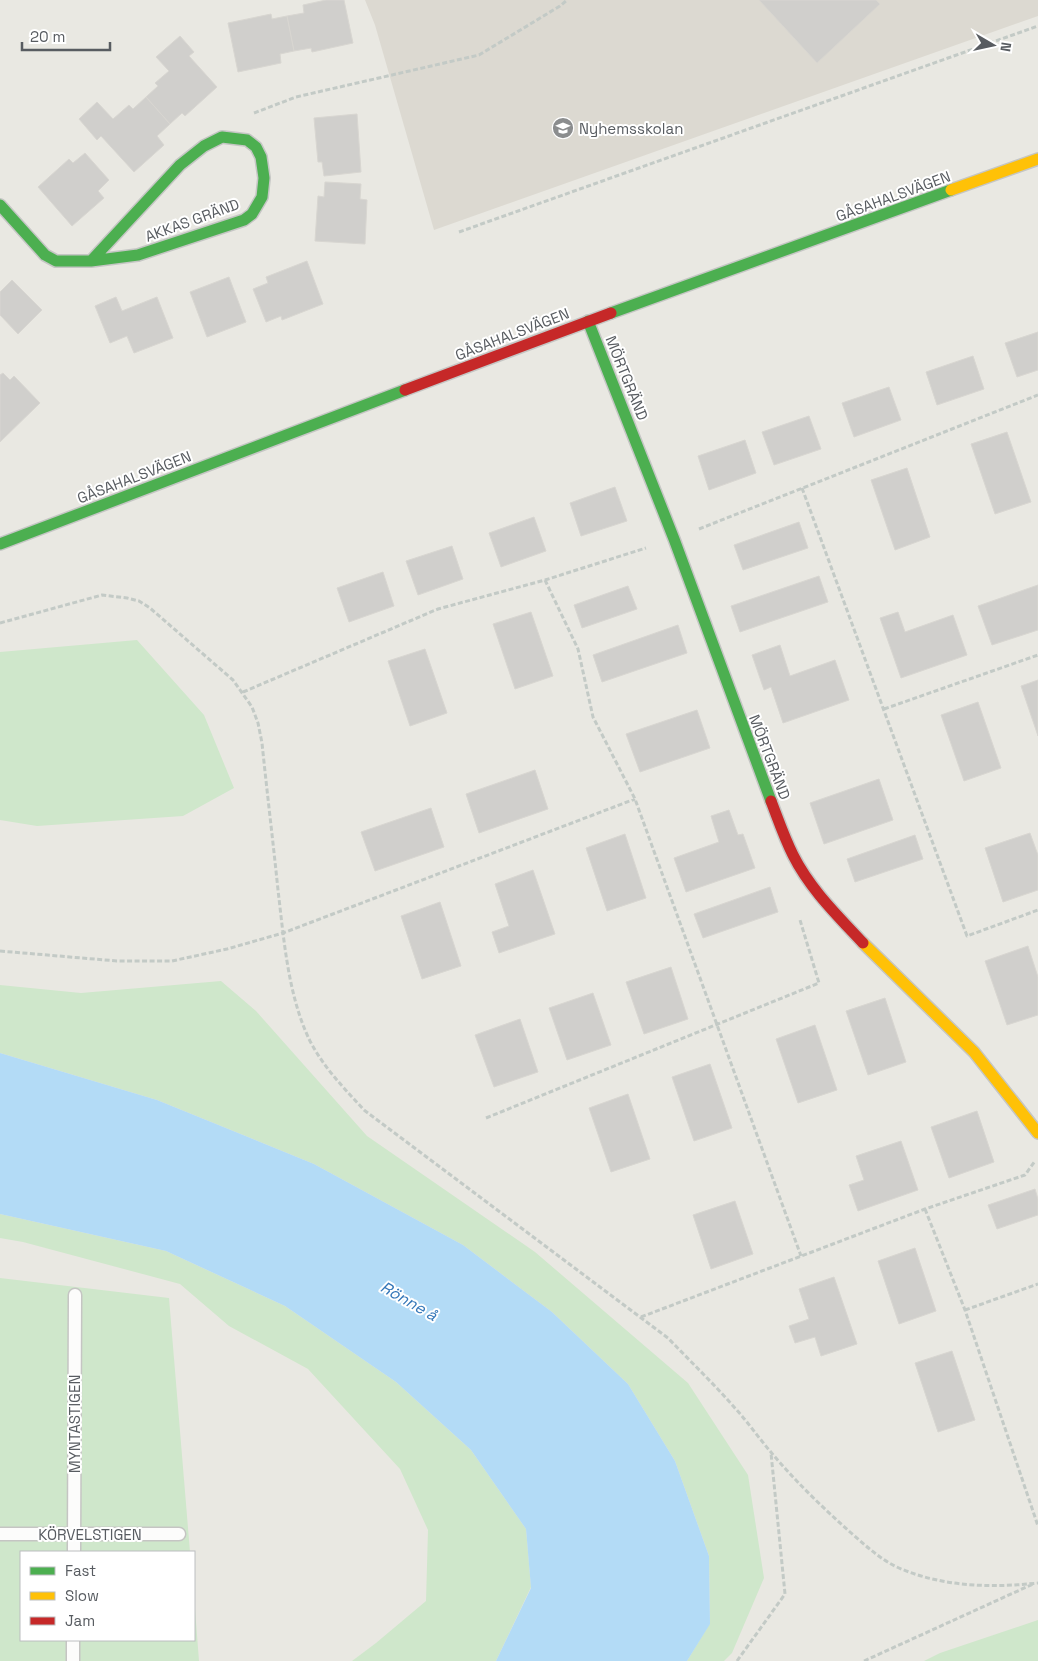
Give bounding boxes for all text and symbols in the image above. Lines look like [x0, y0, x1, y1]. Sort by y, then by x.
scale bar [22, 20, 110, 52]
north arrow [968, 20, 1018, 70]
text: 20 m [30, 27, 65, 46]
text: N [996, 41, 1015, 53]
school or university icon: Nyhemsskolan [551, 116, 575, 140]
place label: Nyhemsskolan [579, 119, 683, 138]
street label: GÅSAHALSVÄGEN [833, 166, 953, 226]
street label: AKKAS GRÄND [142, 194, 242, 246]
street label: GÅSAHALSVÄGEN [452, 304, 572, 364]
street label: MÖRTGRÄND [601, 333, 653, 423]
street label: GÅSAHALSVÄGEN [74, 447, 194, 507]
street label: MÖRTGRÄND [745, 712, 795, 802]
water label: Rönne å [377, 1276, 442, 1326]
street label: MYNTASTIGEN [65, 1375, 84, 1473]
street label: KÖRVELSTIGEN [38, 1525, 142, 1544]
legend [20, 1551, 195, 1641]
text: Fast [65, 1561, 96, 1580]
text: Slow [65, 1586, 99, 1605]
text: Jam [65, 1611, 95, 1630]

